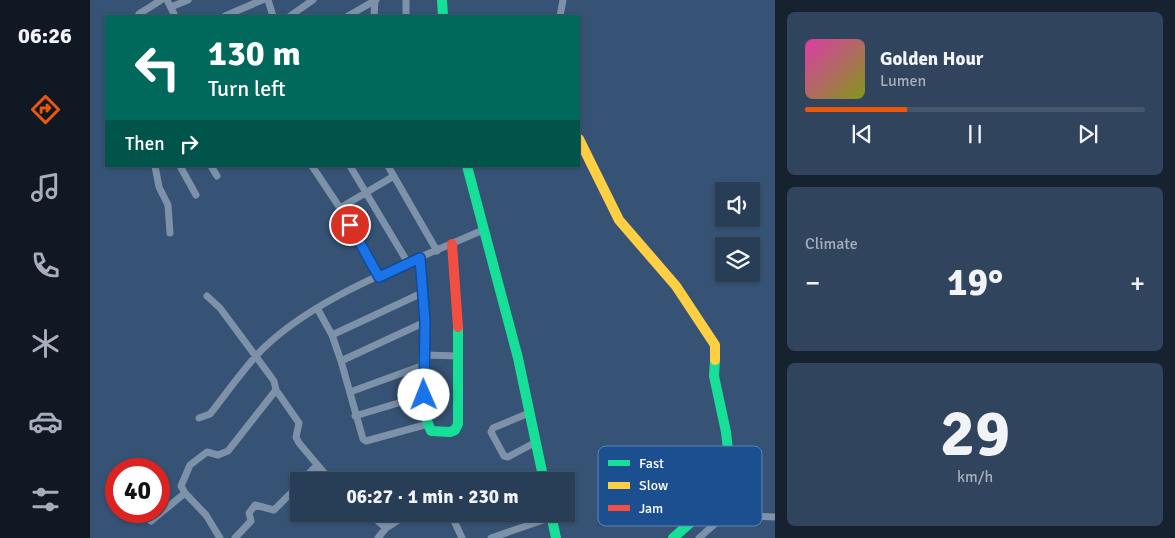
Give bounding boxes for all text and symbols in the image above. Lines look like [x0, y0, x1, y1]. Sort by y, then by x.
text: 06:26 [18, 22, 72, 49]
text: 130 m [208, 32, 301, 75]
icon: left [125, 35, 190, 100]
text: Golden Hour [880, 47, 983, 71]
text: Lumen [880, 71, 926, 91]
text: Turn left [208, 75, 286, 102]
icon: directions [28, 92, 63, 127]
icon: previous [848, 120, 876, 148]
icon: pause [961, 120, 989, 148]
icon: next [1074, 120, 1102, 148]
icon: right [175, 130, 203, 158]
text: Then [125, 132, 165, 156]
icon: music [28, 170, 63, 205]
map controls [715, 182, 760, 282]
button: sound [715, 182, 760, 227]
pin [329, 204, 371, 246]
icon: arrive [336, 211, 364, 239]
text: Climate [805, 234, 858, 254]
button: layers [715, 237, 760, 282]
icon: phone [28, 248, 63, 283]
text: 19° [947, 259, 1003, 306]
text: − [805, 266, 820, 300]
text: + [1130, 266, 1145, 300]
icon: climate [28, 326, 63, 361]
position arrow [397, 368, 449, 420]
text: 29 [940, 394, 1010, 474]
icon: car [28, 404, 63, 439]
legend [598, 446, 762, 526]
text: Fast [639, 455, 664, 472]
speed limit sign: 40 [105, 458, 170, 523]
text: km/h [957, 467, 993, 487]
text: Slow [639, 477, 668, 494]
icon: filters [28, 482, 63, 517]
text: 06:27 · 1 min · 230 m [346, 485, 519, 509]
text: Jam [639, 500, 663, 517]

